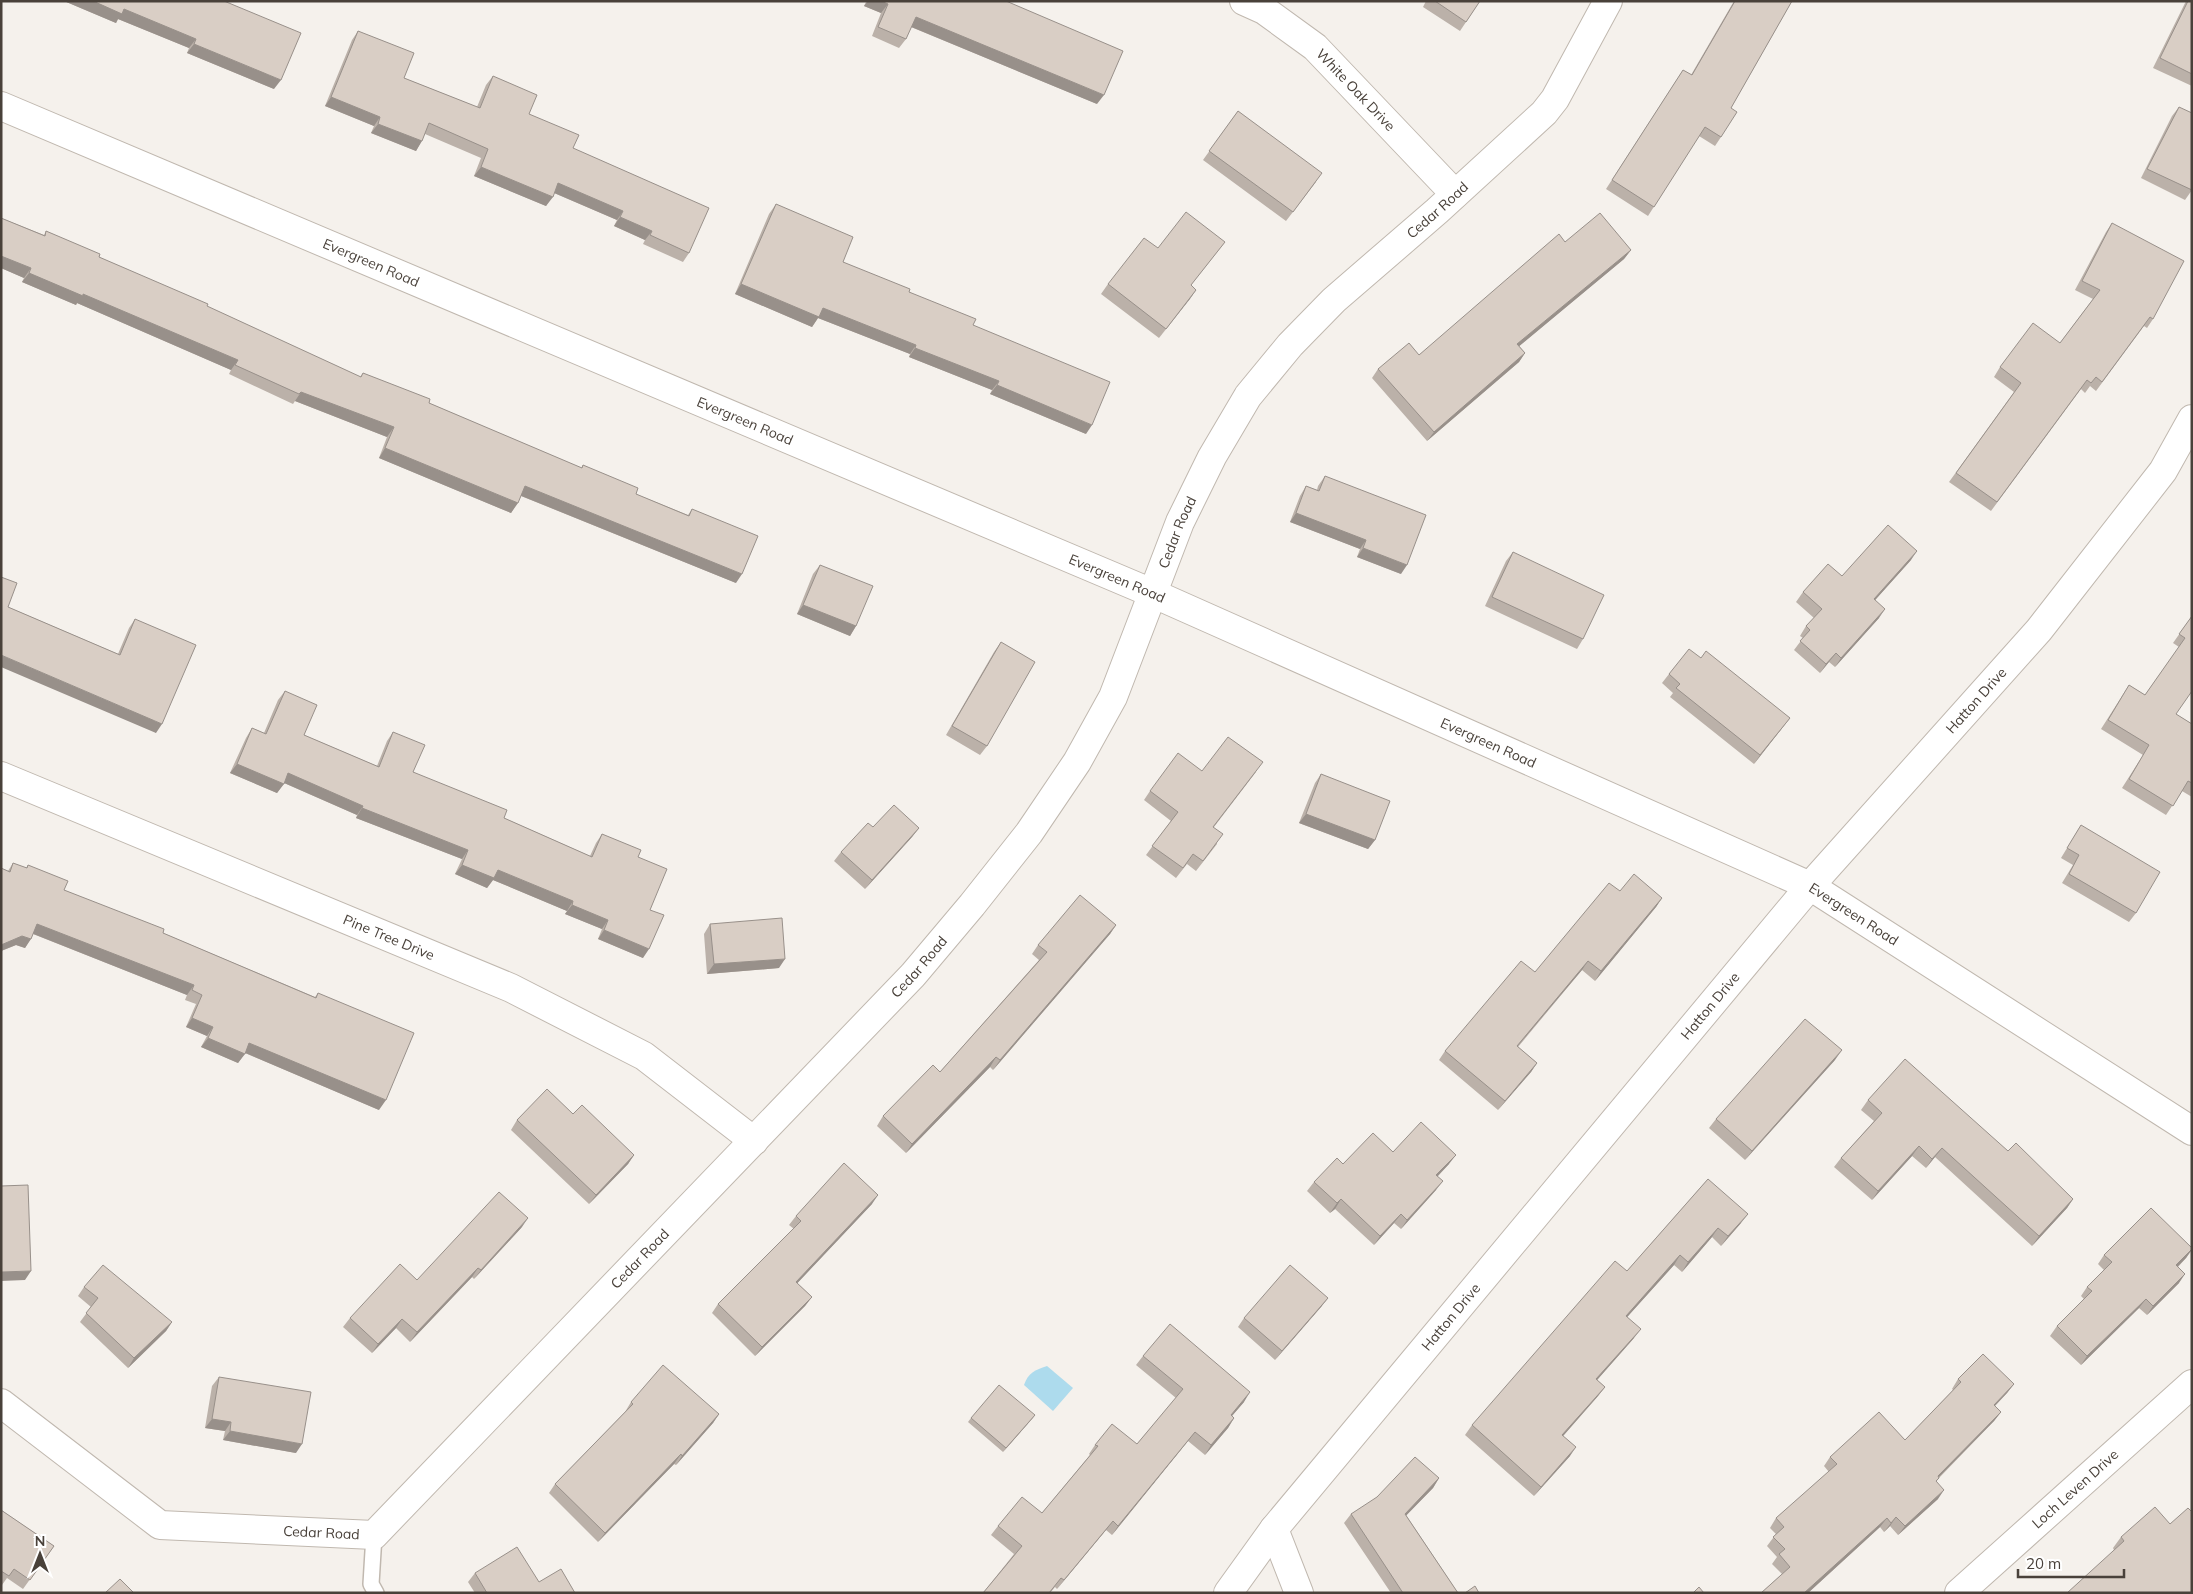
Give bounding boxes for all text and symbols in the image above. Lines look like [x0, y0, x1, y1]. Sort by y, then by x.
street label: White Oak Drive [1312, 45, 1399, 135]
street label: Cedar Road [1403, 178, 1472, 242]
street label: Evergreen Road [320, 234, 422, 291]
street label: Evergreen Road [694, 392, 796, 449]
street label: Cedar Road [1154, 493, 1200, 571]
street label: Evergreen Road [1066, 550, 1168, 607]
street label: Hatton Drive [1942, 664, 2010, 737]
street label: Evergreen Road [1438, 714, 1539, 772]
street label: Evergreen Road [1805, 879, 1902, 949]
street label: Pine Tree Drive [341, 910, 437, 964]
street label: Cedar Road [887, 932, 951, 1002]
street label: Hatton Drive [1677, 968, 1743, 1043]
street label: Cedar Road [607, 1225, 673, 1293]
street label: Hatton Drive [1418, 1279, 1484, 1354]
street label: Loch Leven Drive [2028, 1445, 2122, 1532]
street label: Cedar Road [283, 1522, 360, 1543]
north arrow [15, 1529, 65, 1579]
text: N [35, 1532, 45, 1550]
scale bar [2018, 1546, 2124, 1578]
text: 20 m [2026, 1554, 2061, 1573]

